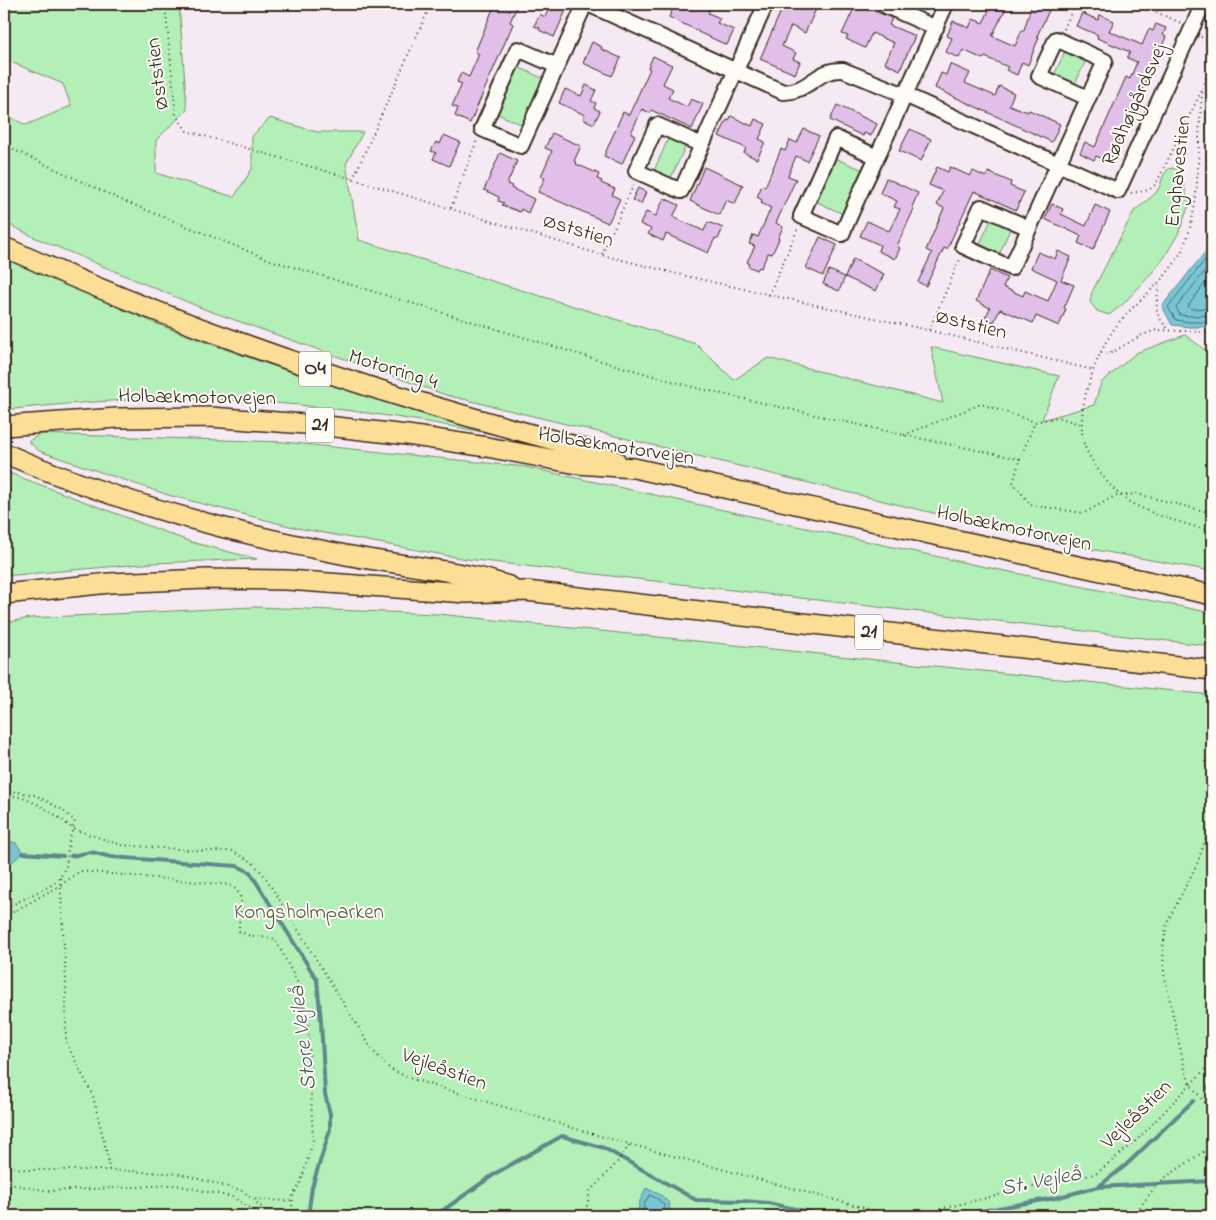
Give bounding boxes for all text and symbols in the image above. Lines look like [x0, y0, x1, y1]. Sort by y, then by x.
street label: Øststien [139, 36, 177, 112]
street label: Rødhøjgårdsvej [1095, 38, 1178, 172]
street label: Enghavestien [1158, 114, 1202, 229]
street label: Øststien [539, 206, 617, 256]
street label: Øststien [932, 302, 1010, 348]
street label: Motorring 4 [344, 342, 442, 400]
road number: O4 [299, 352, 331, 386]
street label: Holbækmotorvejen [118, 382, 276, 414]
road number: 21 [306, 408, 334, 442]
street label: Holbækmotorvejen [536, 420, 696, 474]
street label: Holbækmotorvejen [934, 498, 1094, 560]
road number: 21 [855, 614, 883, 650]
park label: Kongsholmparken [234, 898, 384, 930]
water label: Store Vejleå [282, 983, 326, 1092]
street label: Vejleåstien [396, 1040, 491, 1099]
street label: Vejleåstien [1094, 1073, 1179, 1157]
water label: St. Vejleå [998, 1158, 1085, 1205]

